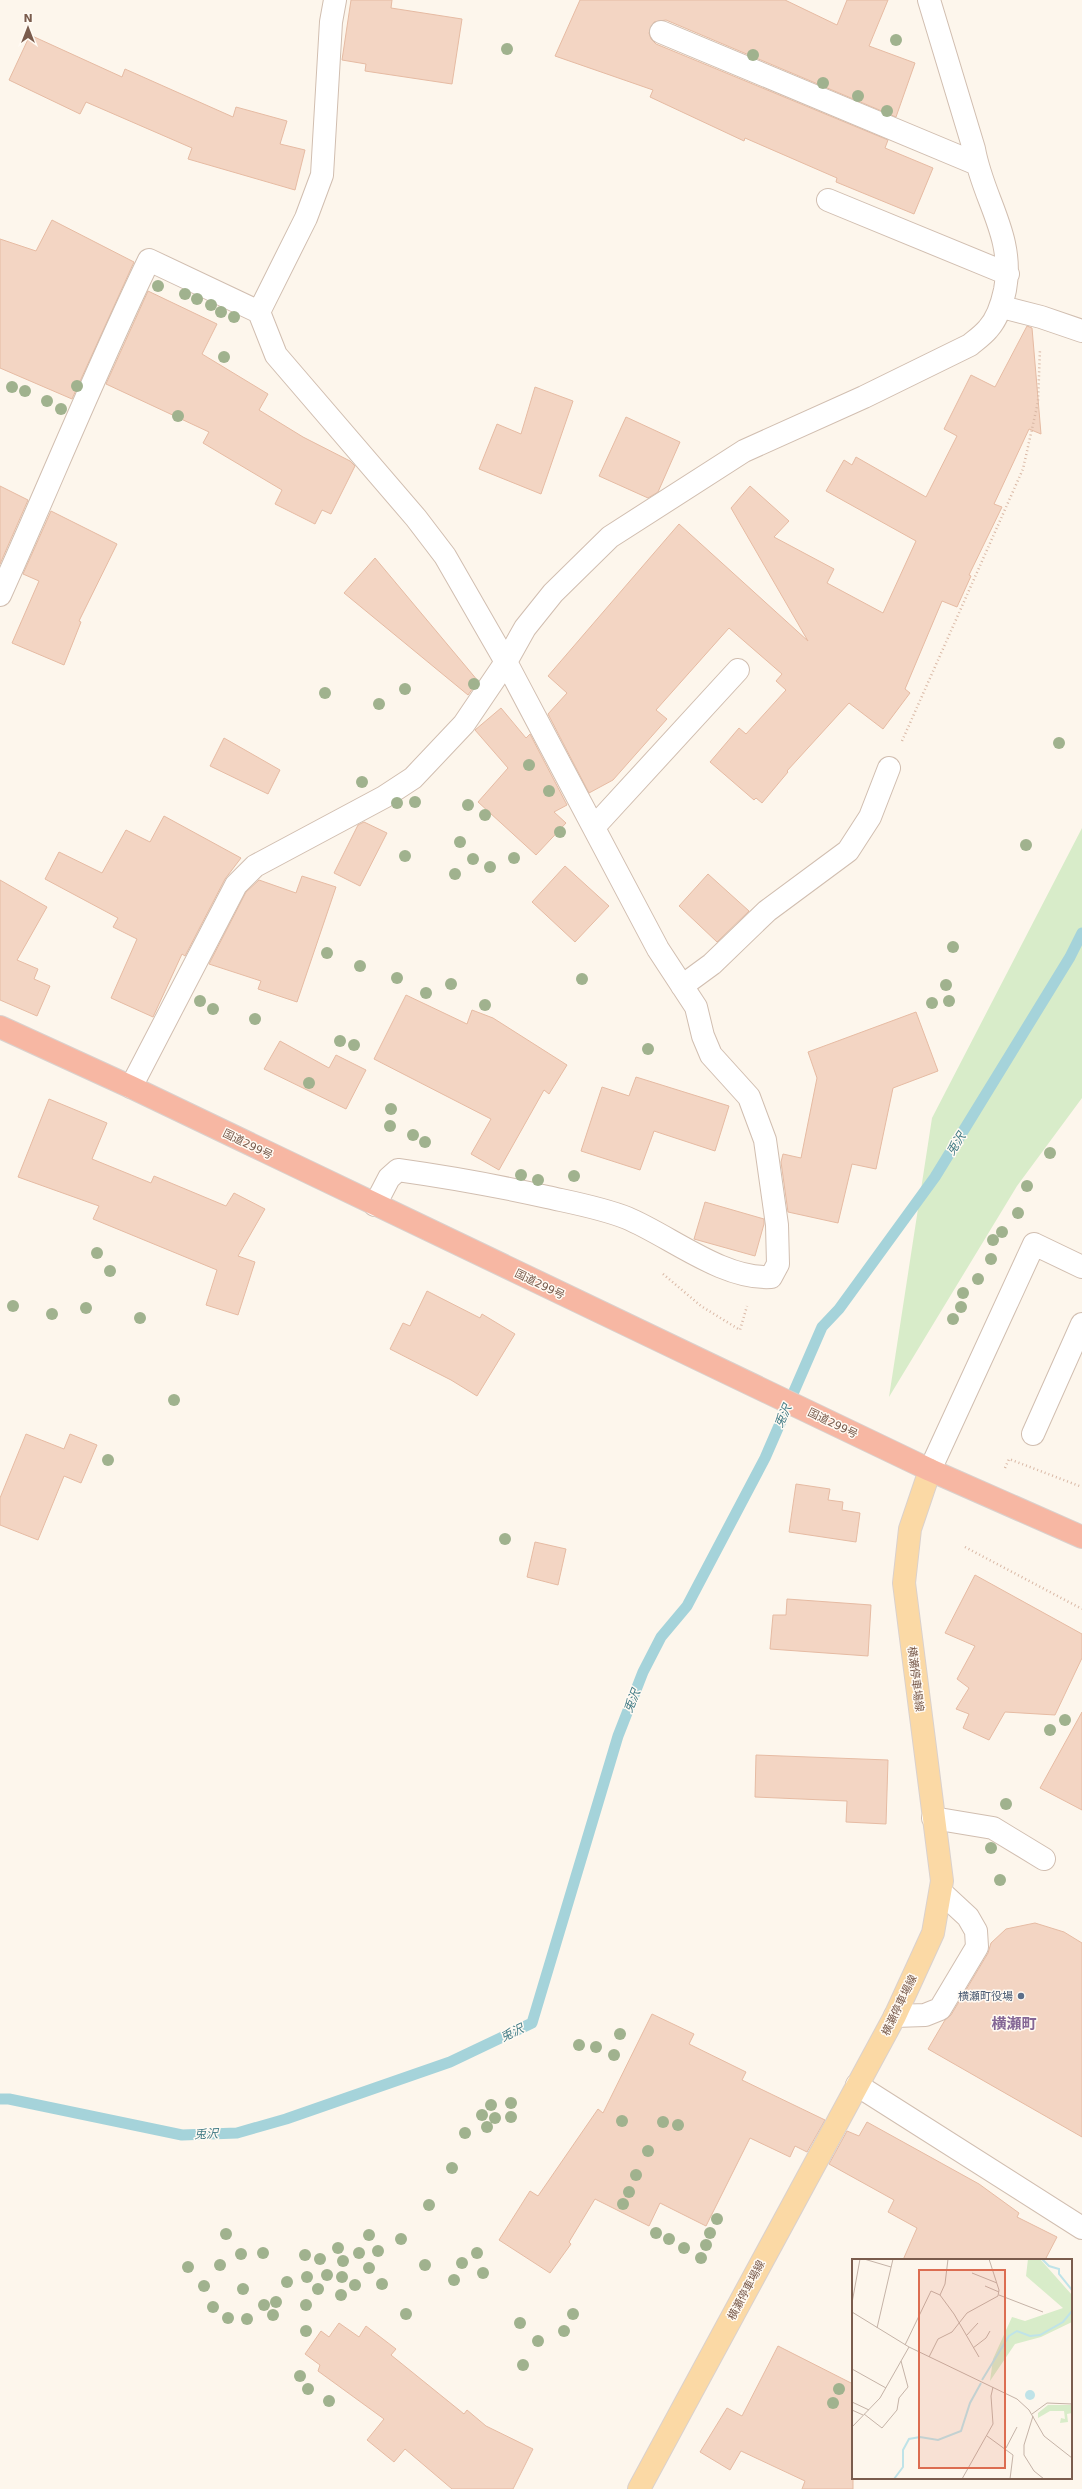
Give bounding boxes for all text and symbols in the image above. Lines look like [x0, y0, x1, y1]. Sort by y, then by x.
north arrow [8, 8, 48, 48]
text: N [23, 12, 33, 25]
street label: 国道299号 [221, 1127, 275, 1162]
water label: 兎沢 [944, 1128, 969, 1158]
street label: 国道299号 [513, 1267, 567, 1302]
water label: 兎沢 [772, 1400, 795, 1430]
street label: 国道299号 [806, 1406, 860, 1441]
street label: 横瀬停車場線 [905, 1646, 926, 1713]
water label: 兎沢 [621, 1685, 644, 1715]
street label: 横瀬停車場線 [879, 1973, 920, 2038]
place label: 横瀬町役場 [958, 1990, 1013, 2003]
marker: 横瀬町役場 [1016, 1991, 1026, 2001]
district label: 横瀬町 [991, 2015, 1037, 2033]
water label: 兎沢 [498, 2021, 528, 2045]
water label: 兎沢 [194, 2127, 220, 2141]
street label: 横瀬停車場線 [725, 2258, 768, 2322]
inset map [852, 2259, 1072, 2479]

